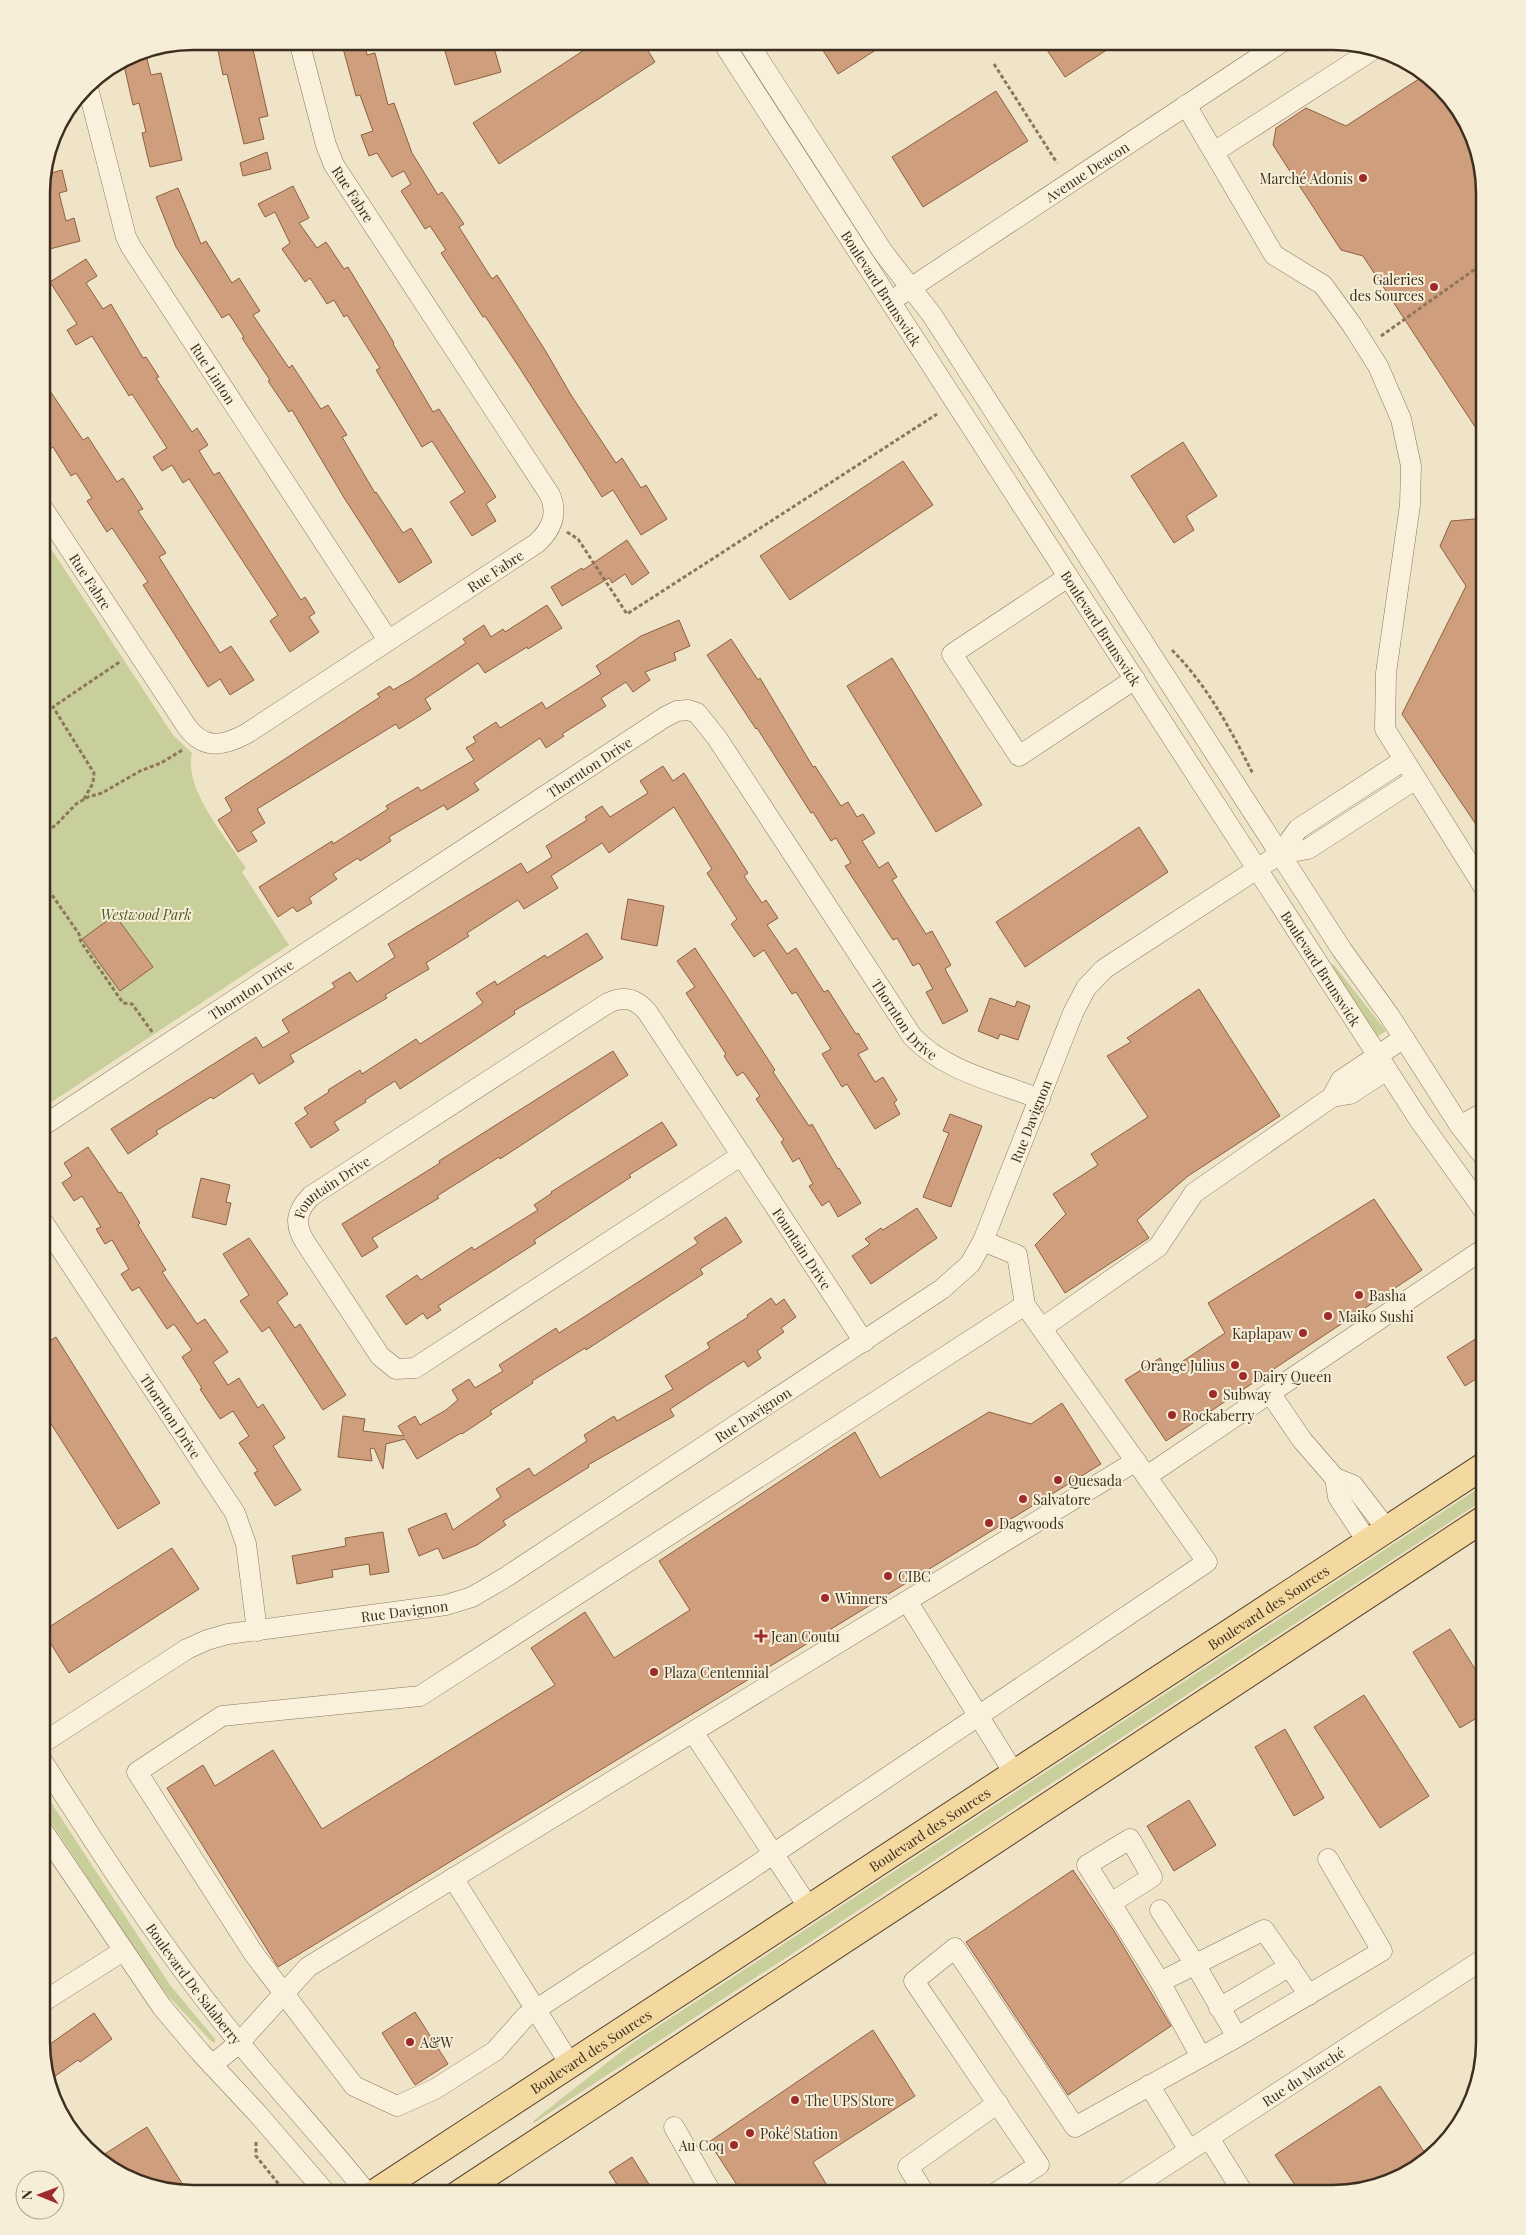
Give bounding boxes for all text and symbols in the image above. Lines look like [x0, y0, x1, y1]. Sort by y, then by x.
street label: Avenue Deacon [1040, 136, 1133, 207]
street label: Rue Fabre [328, 162, 378, 226]
place label: Marché Adonis [1259, 169, 1353, 188]
marker: Marché Adonis [1357, 172, 1369, 184]
street label: Boulevard Brunswick [837, 227, 926, 350]
place label: Galeries des Sources [1350, 270, 1424, 305]
marker: Galeries des Sources [1428, 281, 1440, 293]
street label: Rue Linton [187, 339, 241, 408]
street label: Rue Fabre [463, 545, 527, 596]
street label: Rue Fabre [66, 550, 116, 613]
street label: Boulevard Brunswick [1057, 567, 1146, 690]
street label: Thornton Drive [543, 732, 635, 802]
park label: Westwood Park [101, 905, 191, 924]
street label: Boulevard Brunswick [1277, 907, 1366, 1030]
street label: Thornton Drive [205, 954, 297, 1024]
street label: Thornton Drive [868, 975, 941, 1064]
street label: Rue Davignon [1005, 1076, 1056, 1165]
street label: Fountain Drive [289, 1151, 374, 1220]
street label: Fountain Drive [769, 1204, 836, 1293]
place label: Basha [1369, 1286, 1406, 1305]
marker: Basha [1353, 1289, 1365, 1301]
place label: Maiko Sushi [1338, 1307, 1414, 1326]
marker: Maiko Sushi [1322, 1310, 1334, 1322]
place label: Kaplapaw [1232, 1324, 1293, 1343]
marker: Kaplapaw [1297, 1327, 1309, 1339]
place label: Orange Julius [1140, 1356, 1225, 1375]
marker: Orange Julius [1229, 1359, 1241, 1371]
place label: Dairy Queen [1253, 1367, 1332, 1386]
street label: Thornton Drive [136, 1370, 206, 1462]
marker: Dairy Queen [1237, 1370, 1249, 1382]
street label: Rue Davignon [711, 1382, 795, 1446]
place label: Subway [1223, 1385, 1271, 1404]
marker: Subway [1207, 1388, 1219, 1400]
place label: Rockaberry [1182, 1406, 1255, 1425]
marker: Rockaberry [1166, 1409, 1178, 1421]
place label: Quesada [1068, 1471, 1122, 1490]
marker: Quesada [1052, 1474, 1064, 1486]
place label: Salvatore [1033, 1490, 1091, 1509]
marker: Salvatore [1017, 1493, 1029, 1505]
place label: Dagwoods [999, 1514, 1064, 1533]
marker: Dagwoods [983, 1517, 995, 1529]
street label: Boulevard des Sources [1204, 1560, 1332, 1654]
place label: CIBC [898, 1567, 931, 1586]
marker: CIBC [882, 1570, 894, 1582]
place label: Winners [834, 1589, 888, 1608]
marker: Winners [819, 1592, 831, 1604]
street label: Rue Davignon [360, 1595, 450, 1626]
place label: Jean Coutu [770, 1627, 840, 1646]
marker: Jean Coutu [755, 1630, 767, 1642]
place label: Plaza Centennial [664, 1663, 769, 1682]
marker: Plaza Centennial [648, 1666, 660, 1678]
street label: Boulevard des Sources [865, 1782, 994, 1876]
street label: Boulevard De Salaberry [142, 1919, 246, 2048]
street label: Boulevard des Sources [526, 2004, 655, 2098]
place label: A&W [419, 2033, 454, 2052]
marker: A&W [404, 2036, 416, 2048]
street label: Rue du Marché [1258, 2042, 1348, 2110]
place label: The UPS Store [805, 2091, 894, 2110]
marker: The UPS Store [789, 2094, 801, 2106]
place label: Poké Station [760, 2124, 839, 2143]
marker: Poké Station [744, 2127, 756, 2139]
place label: Au Coq [678, 2136, 724, 2155]
marker: Au Coq [728, 2139, 740, 2151]
north arrow [15, 2170, 65, 2220]
text: N [17, 2190, 36, 2200]

